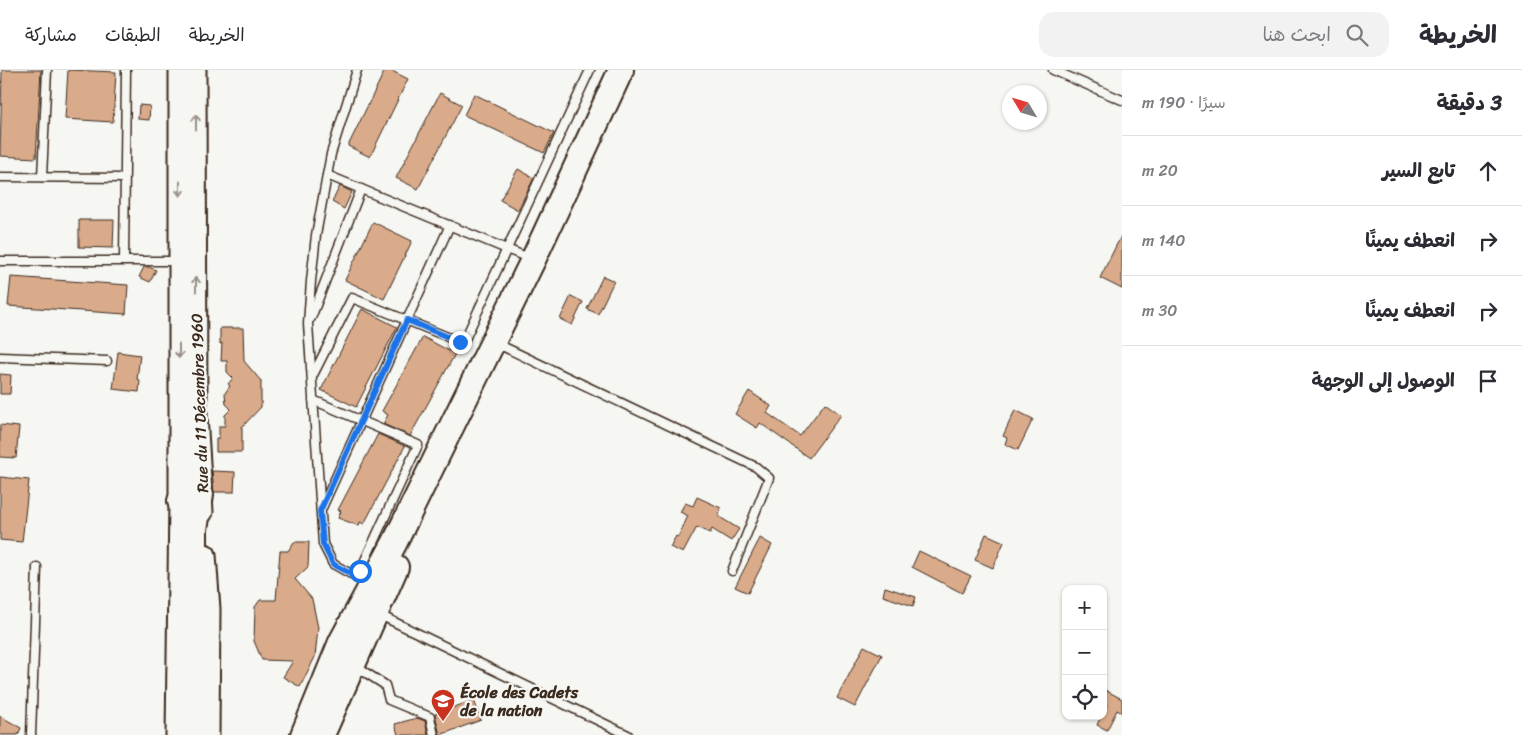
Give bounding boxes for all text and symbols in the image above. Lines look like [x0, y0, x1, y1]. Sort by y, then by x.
search box [1039, 12, 1389, 57]
text: الخريطة [1419, 14, 1497, 56]
text: ابحث هنا [1262, 18, 1331, 51]
text: مشاركة [25, 19, 77, 51]
text: الطبقات [105, 19, 161, 51]
text: الخريطة [189, 19, 245, 51]
icon: search [1343, 21, 1371, 49]
text: 3 دقيقة [1437, 84, 1502, 122]
north arrow [1002, 85, 1047, 130]
text: سيرًا · 190 m [1142, 88, 1226, 117]
one-way arrow [191, 114, 200, 130]
text: تابع السير [1382, 154, 1455, 187]
text: 20 m [1142, 156, 1178, 185]
icon: ahead [1474, 157, 1502, 185]
one-way arrow [175, 180, 185, 196]
text: انعطف يمينًا [1365, 224, 1455, 257]
text: 140 m [1142, 226, 1185, 255]
icon: right [1474, 227, 1502, 255]
one-way arrow [191, 276, 201, 292]
text: انعطف يمينًا [1365, 294, 1455, 327]
text: 30 m [1142, 296, 1177, 325]
icon: right [1474, 297, 1502, 325]
street label: Rue du 11 Décembre 1960 [182, 313, 217, 493]
route end [449, 331, 472, 354]
one-way arrow [174, 342, 184, 359]
text: الوصول إلى الوجهة [1312, 364, 1455, 397]
icon: arrive [1474, 367, 1502, 395]
route start [349, 560, 372, 583]
map controls [1062, 585, 1107, 720]
button: + [1062, 585, 1107, 630]
button: − [1062, 630, 1107, 675]
button: locate [1062, 675, 1107, 720]
place label: École des Cadets de la nation [460, 678, 579, 725]
school or university icon: École des Cadets de la nation [430, 688, 456, 722]

